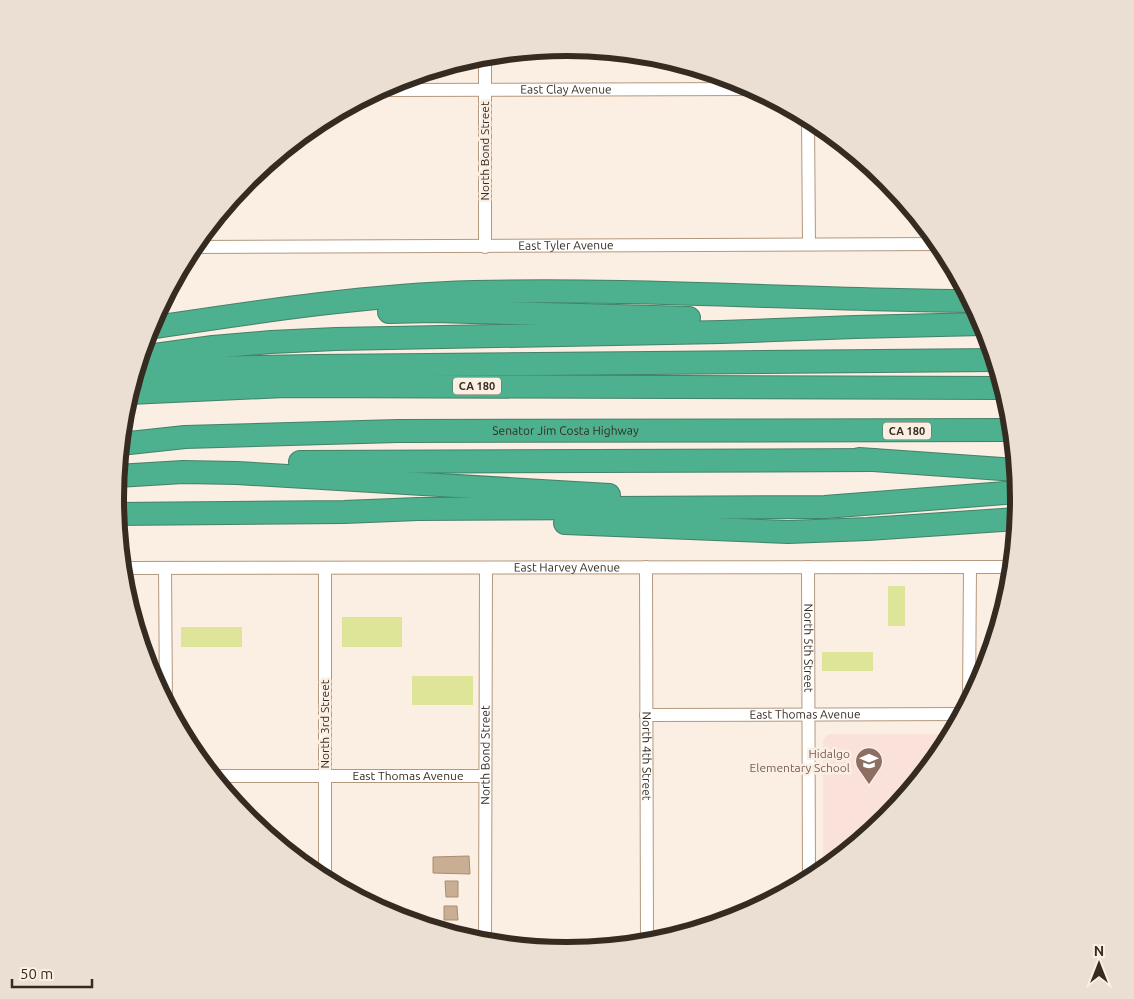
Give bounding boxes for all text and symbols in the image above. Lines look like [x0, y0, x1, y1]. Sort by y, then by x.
street label: East Clay Avenue [520, 82, 612, 96]
street label: North Bond Street [478, 101, 491, 201]
street label: East Tyler Avenue [518, 238, 614, 252]
road number: CA 180 [453, 378, 501, 394]
road number: CA 180 [883, 422, 931, 440]
street label: Senator Jim Costa Highway [492, 424, 639, 437]
street label: East Harvey Avenue [514, 560, 620, 574]
street label: North 5th Street [802, 603, 815, 693]
street label: North 3rd Street [318, 679, 331, 769]
street label: North Bond Street [478, 705, 492, 805]
street label: East Thomas Avenue [749, 707, 861, 721]
street label: North 4th Street [640, 711, 654, 801]
school or university icon: Hidalgo Elementary School [854, 746, 884, 785]
place label: Hidalgo Elementary School [750, 747, 850, 774]
street label: East Thomas Avenue [352, 769, 464, 782]
north arrow [1074, 939, 1124, 989]
text: N [1094, 943, 1104, 959]
scale bar [12, 956, 92, 988]
text: 50 m [20, 965, 53, 982]

